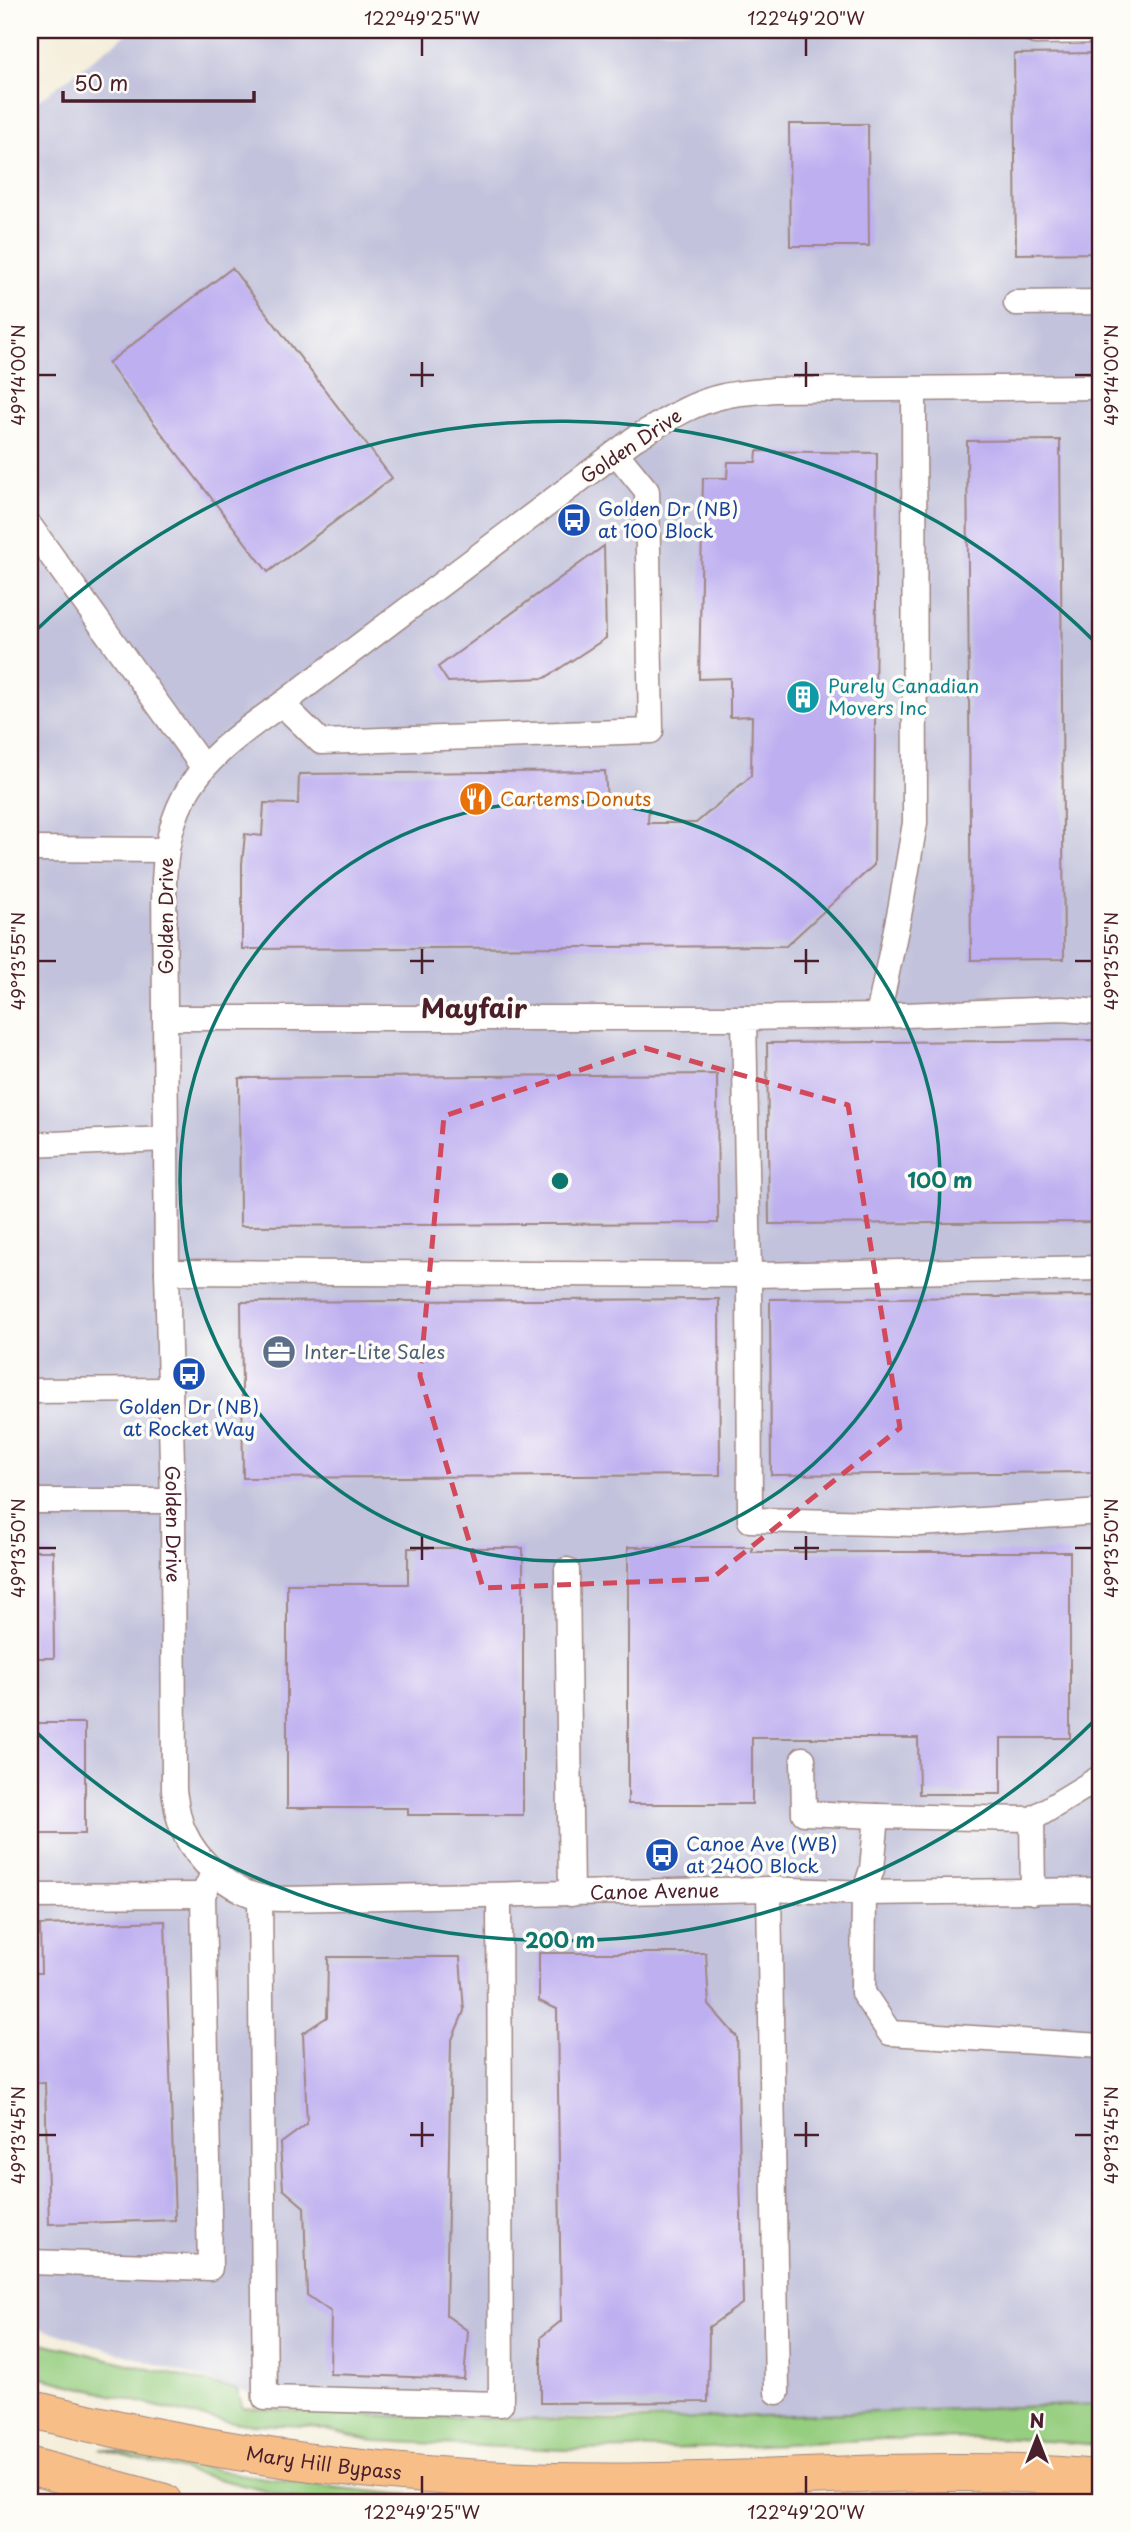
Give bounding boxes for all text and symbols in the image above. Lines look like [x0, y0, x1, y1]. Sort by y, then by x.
text: 122°49'25"W [364, 4, 480, 31]
text: 122°49'20"W [747, 4, 865, 31]
scale bar [63, 60, 254, 104]
text: 50 m [74, 66, 128, 98]
text: 49°14'00"N [4, 324, 31, 426]
text: 49°14'00"N [1097, 324, 1124, 426]
street label: Golden Drive [574, 401, 687, 490]
place label: Golden Dr (NB) at 100 Block [598, 494, 738, 544]
bus stop icon: Golden Dr (NB) at 100 Block [555, 501, 593, 539]
place label: Purely Canadian Movers Inc [828, 671, 979, 721]
building icon: Purely Canadian Movers Inc [784, 678, 822, 716]
restaurant icon: Cartems Donuts [457, 780, 495, 818]
place label: Cartems Donuts [500, 784, 651, 812]
street label: Golden Drive [151, 857, 179, 975]
text: 49°13'55"N [4, 912, 31, 1010]
text: 49°13'55"N [1097, 912, 1124, 1010]
district label: Mayfair [421, 988, 528, 1027]
text: 100 m [907, 1163, 973, 1195]
centre of rings [548, 1169, 572, 1193]
office icon: Inter-Lite Sales [260, 1333, 298, 1371]
place label: Inter-Lite Sales [304, 1337, 445, 1365]
bus stop icon: Golden Dr (NB) at Rocket Way [170, 1355, 208, 1393]
place label: Golden Dr (NB) at Rocket Way [119, 1392, 259, 1442]
street label: Golden Drive [159, 1465, 188, 1583]
text: 49°13'50"N [4, 1498, 31, 1598]
text: 49°13'50"N [1097, 1498, 1124, 1598]
place label: Canoe Ave (WB) at 2400 Block [686, 1829, 837, 1879]
bus stop icon: Canoe Ave (WB) at 2400 Block [643, 1836, 681, 1874]
street label: Canoe Avenue [590, 1875, 720, 1906]
text: 200 m [525, 1923, 595, 1955]
text: 49°13'45"N [4, 2086, 31, 2184]
text: 49°13'45"N [1097, 2086, 1124, 2184]
north arrow [1002, 2402, 1072, 2472]
text: N [1029, 2406, 1045, 2434]
street label: Mary Hill Bypass [244, 2438, 403, 2486]
text: 122°49'25"W [364, 2498, 480, 2525]
text: 122°49'20"W [747, 2498, 865, 2525]

